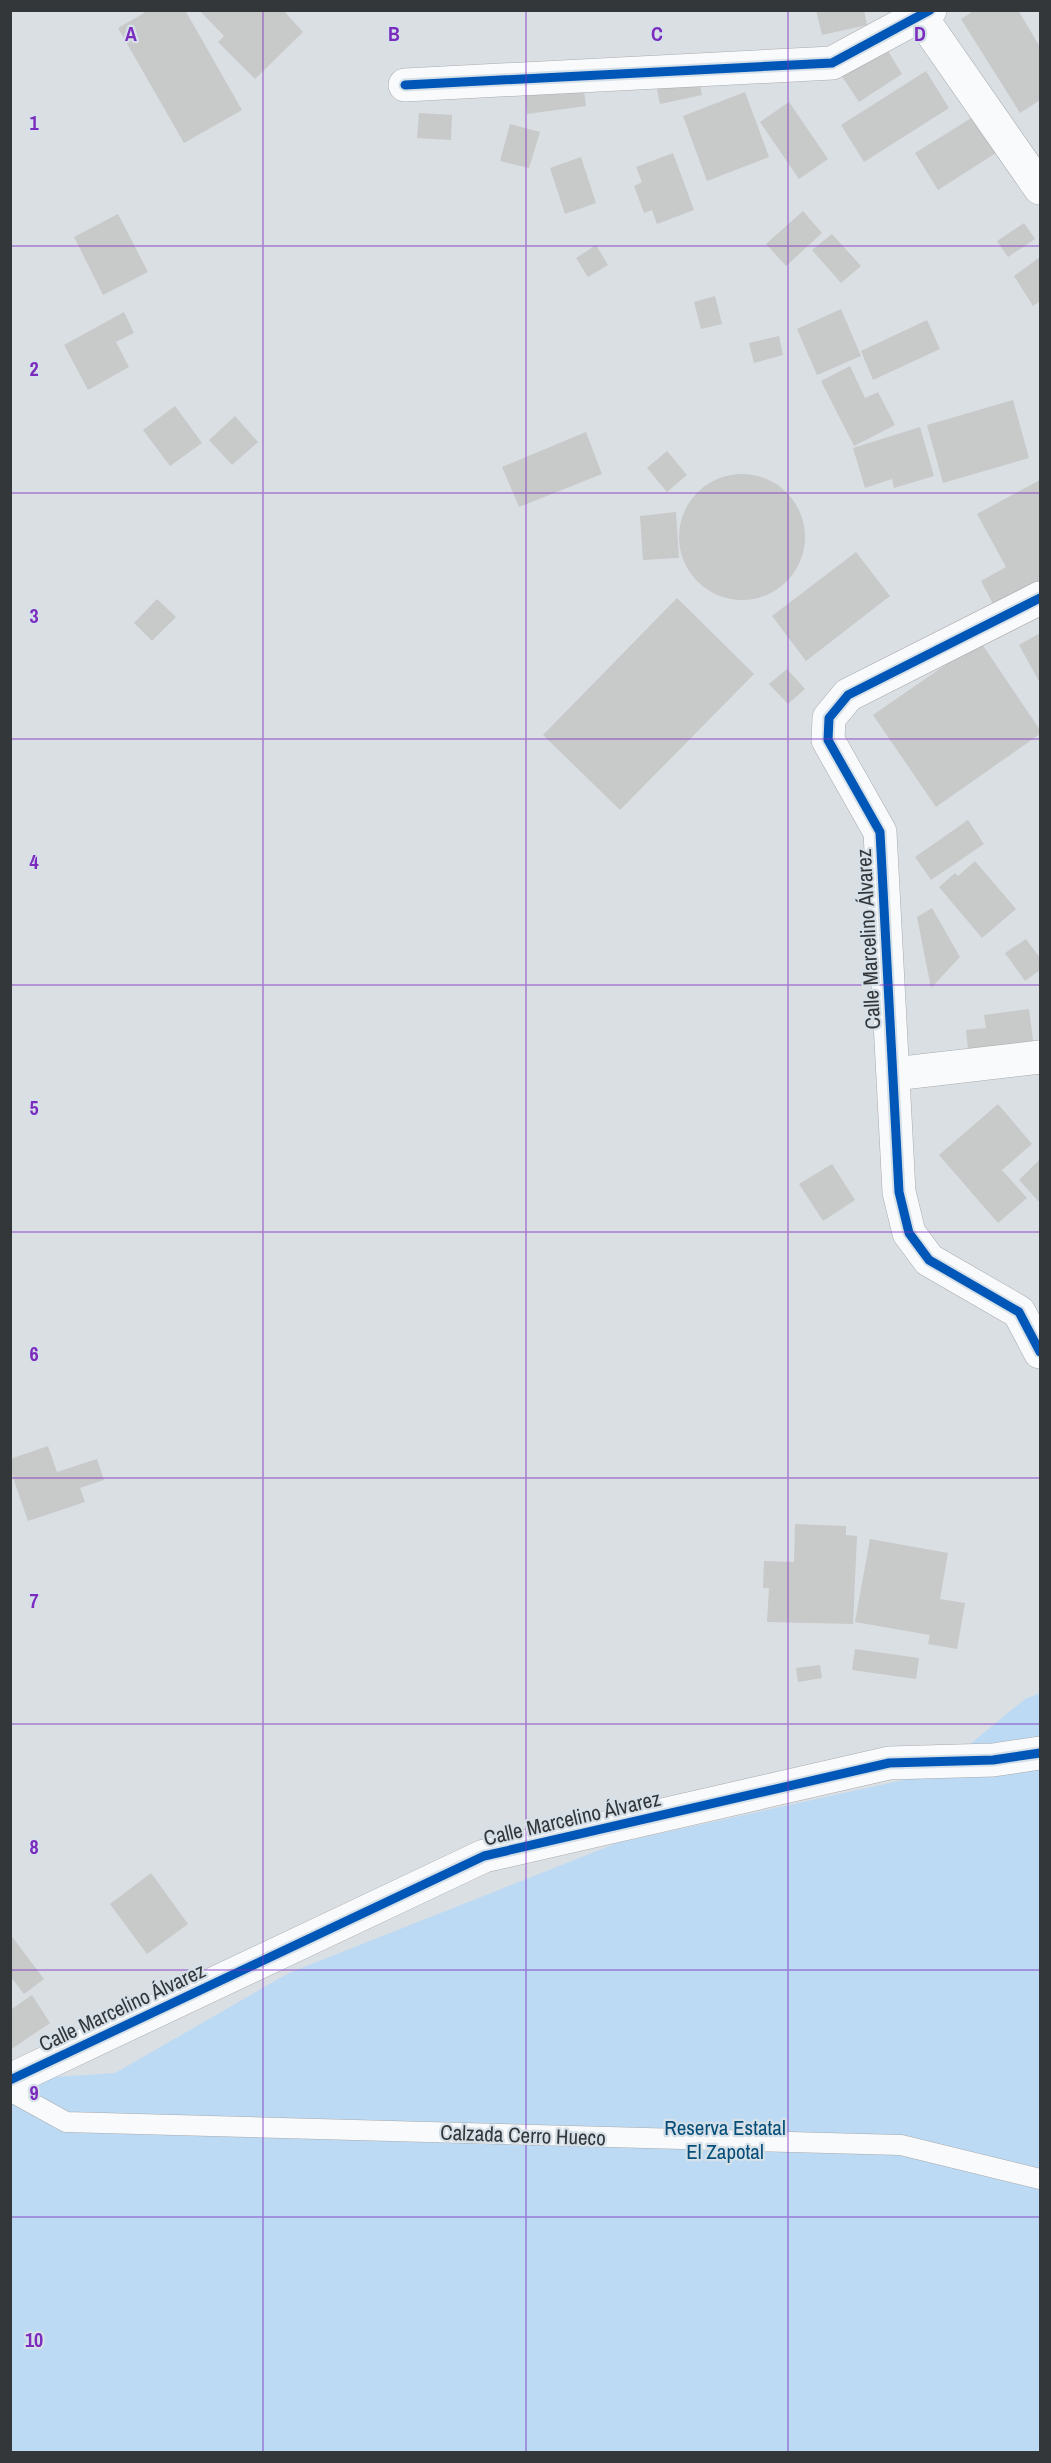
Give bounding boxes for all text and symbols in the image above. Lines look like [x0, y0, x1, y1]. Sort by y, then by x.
text: A [125, 20, 137, 47]
text: B [388, 20, 400, 47]
text: C [651, 20, 663, 47]
text: D [914, 20, 926, 47]
text: 1 [29, 109, 39, 136]
text: 2 [29, 355, 39, 382]
text: 3 [29, 602, 39, 629]
text: 4 [29, 848, 39, 875]
street label: Calle Marcelino Álvarez [849, 848, 887, 1030]
text: 5 [29, 1094, 39, 1121]
text: 6 [29, 1340, 39, 1367]
text: 7 [29, 1587, 39, 1614]
street label: Calle Marcelino Álvarez [481, 1783, 664, 1852]
text: 8 [29, 1833, 39, 1860]
street label: Calle Marcelino Álvarez [34, 1955, 210, 2058]
text: 9 [29, 2079, 39, 2106]
park label: Reserva Estatal El Zapotal [664, 2113, 786, 2166]
street label: Calzada Cerro Hueco [440, 2118, 606, 2152]
text: 10 [25, 2326, 43, 2353]

